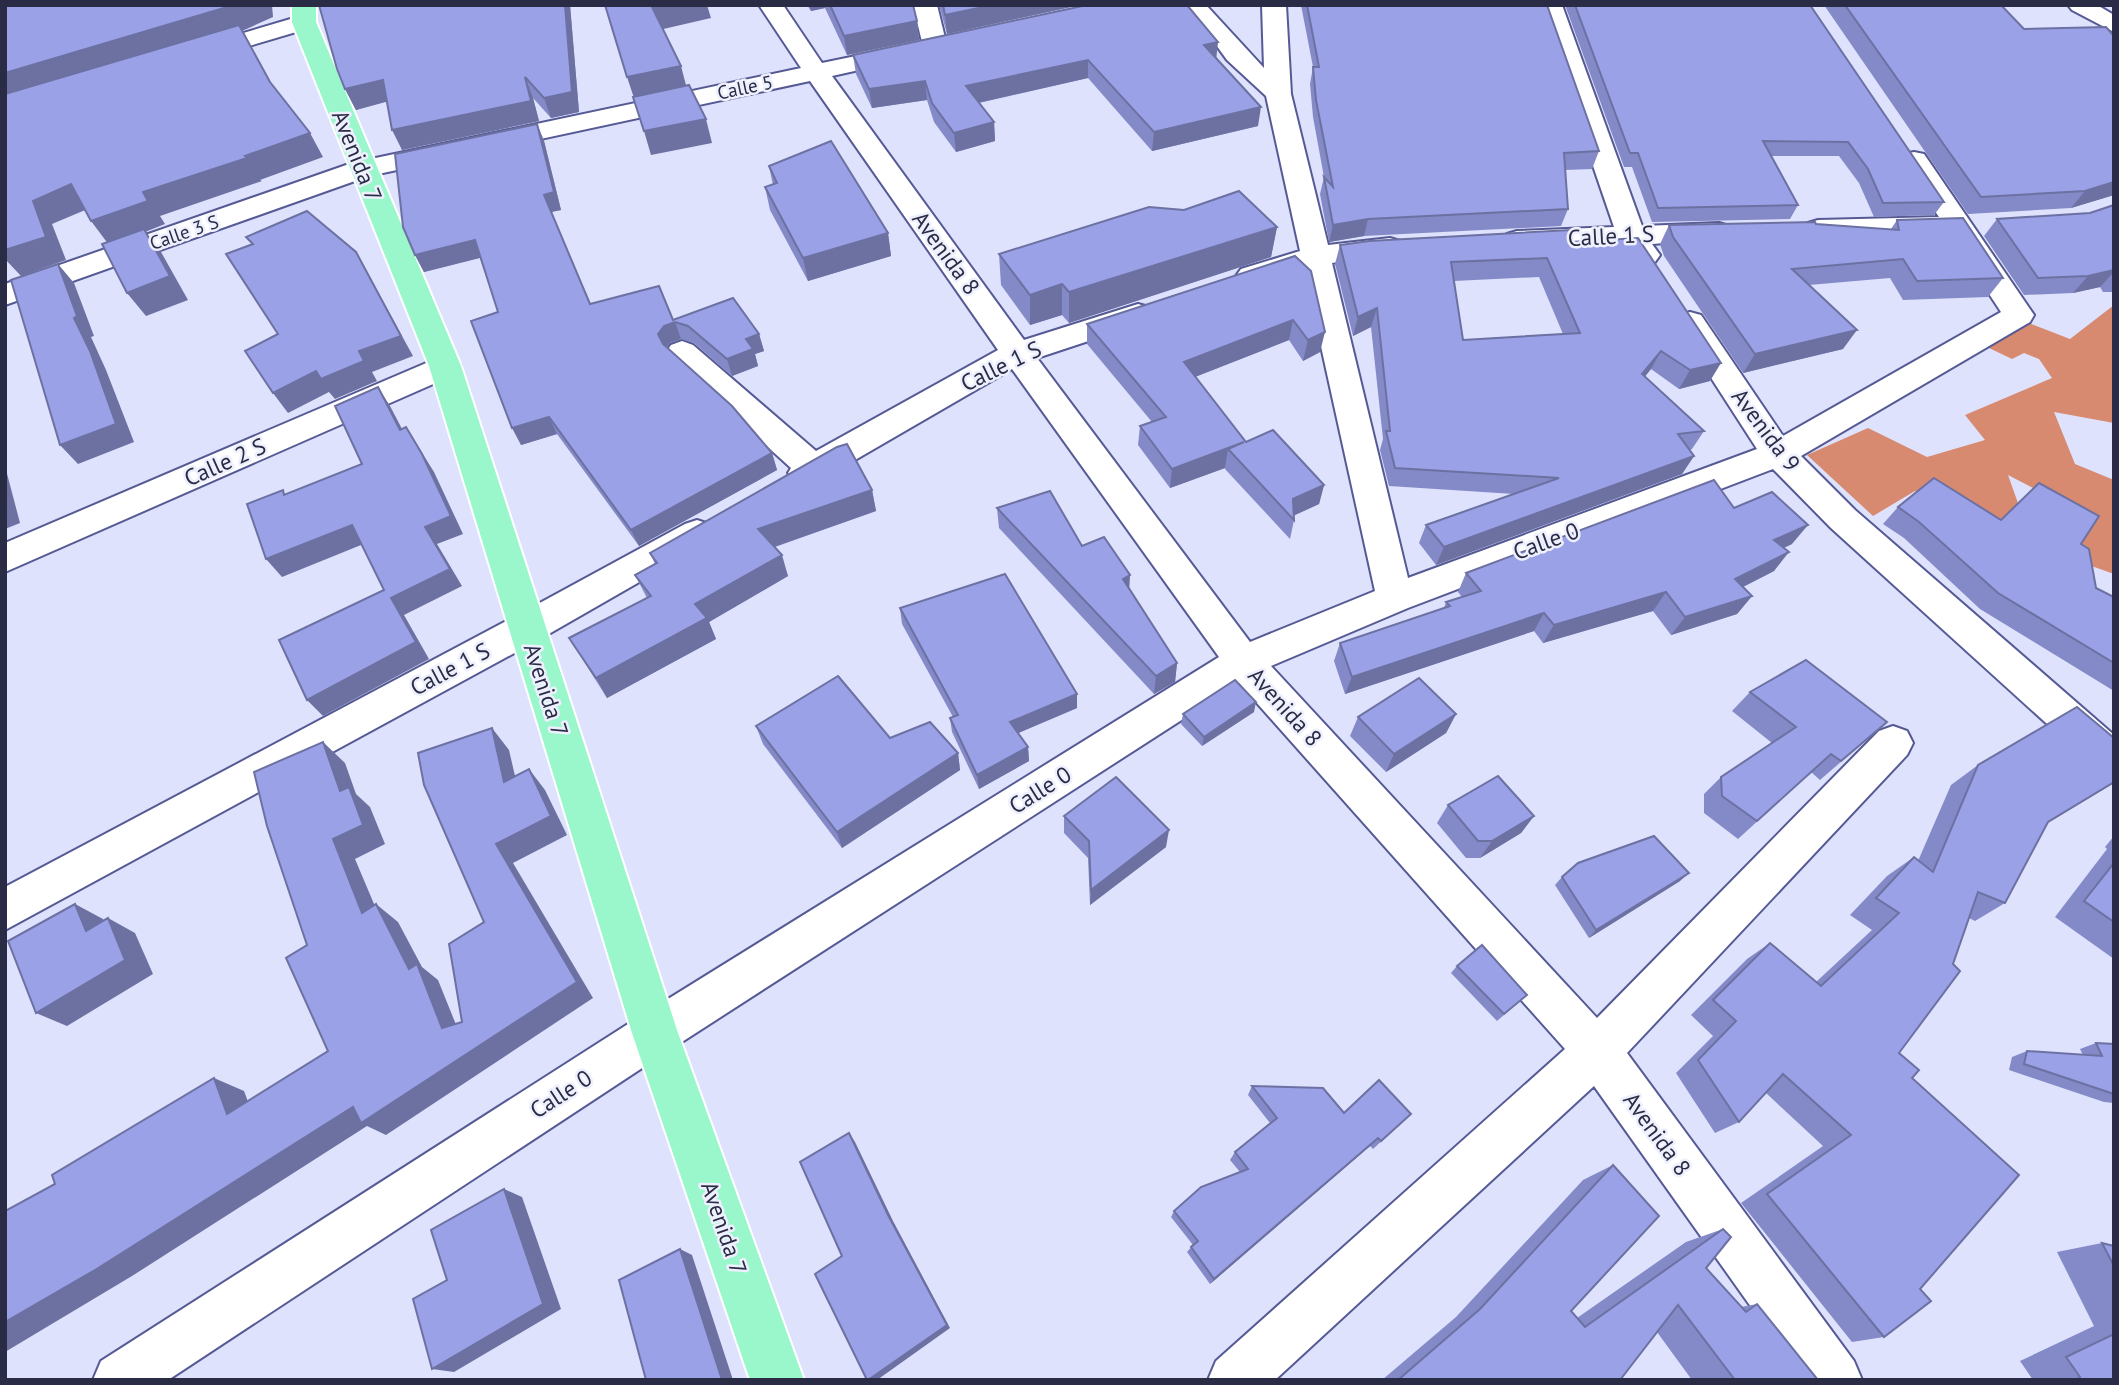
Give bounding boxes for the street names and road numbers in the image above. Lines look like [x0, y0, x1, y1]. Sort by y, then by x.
street label: Calle 5 [715, 69, 775, 105]
street label: Avenida 7 [326, 106, 389, 206]
street label: Avenida 8 [906, 205, 986, 300]
street label: Calle 3 S [146, 209, 222, 255]
street label: Calle 1 S [1567, 219, 1655, 252]
street label: Calle 1 S [956, 334, 1046, 397]
street label: Avenida 9 [1726, 382, 1807, 477]
street label: Calle 2 S [179, 431, 270, 492]
street label: Calle 0 [1509, 515, 1583, 566]
street label: Calle 1 S [405, 635, 495, 702]
street label: Avenida 7 [518, 640, 575, 740]
street label: Avenida 8 [1242, 661, 1328, 752]
street label: Calle 0 [1003, 759, 1076, 820]
street label: Calle 0 [524, 1063, 597, 1124]
street label: Avenida 8 [1617, 1086, 1697, 1181]
street label: Avenida 7 [695, 1178, 754, 1278]

